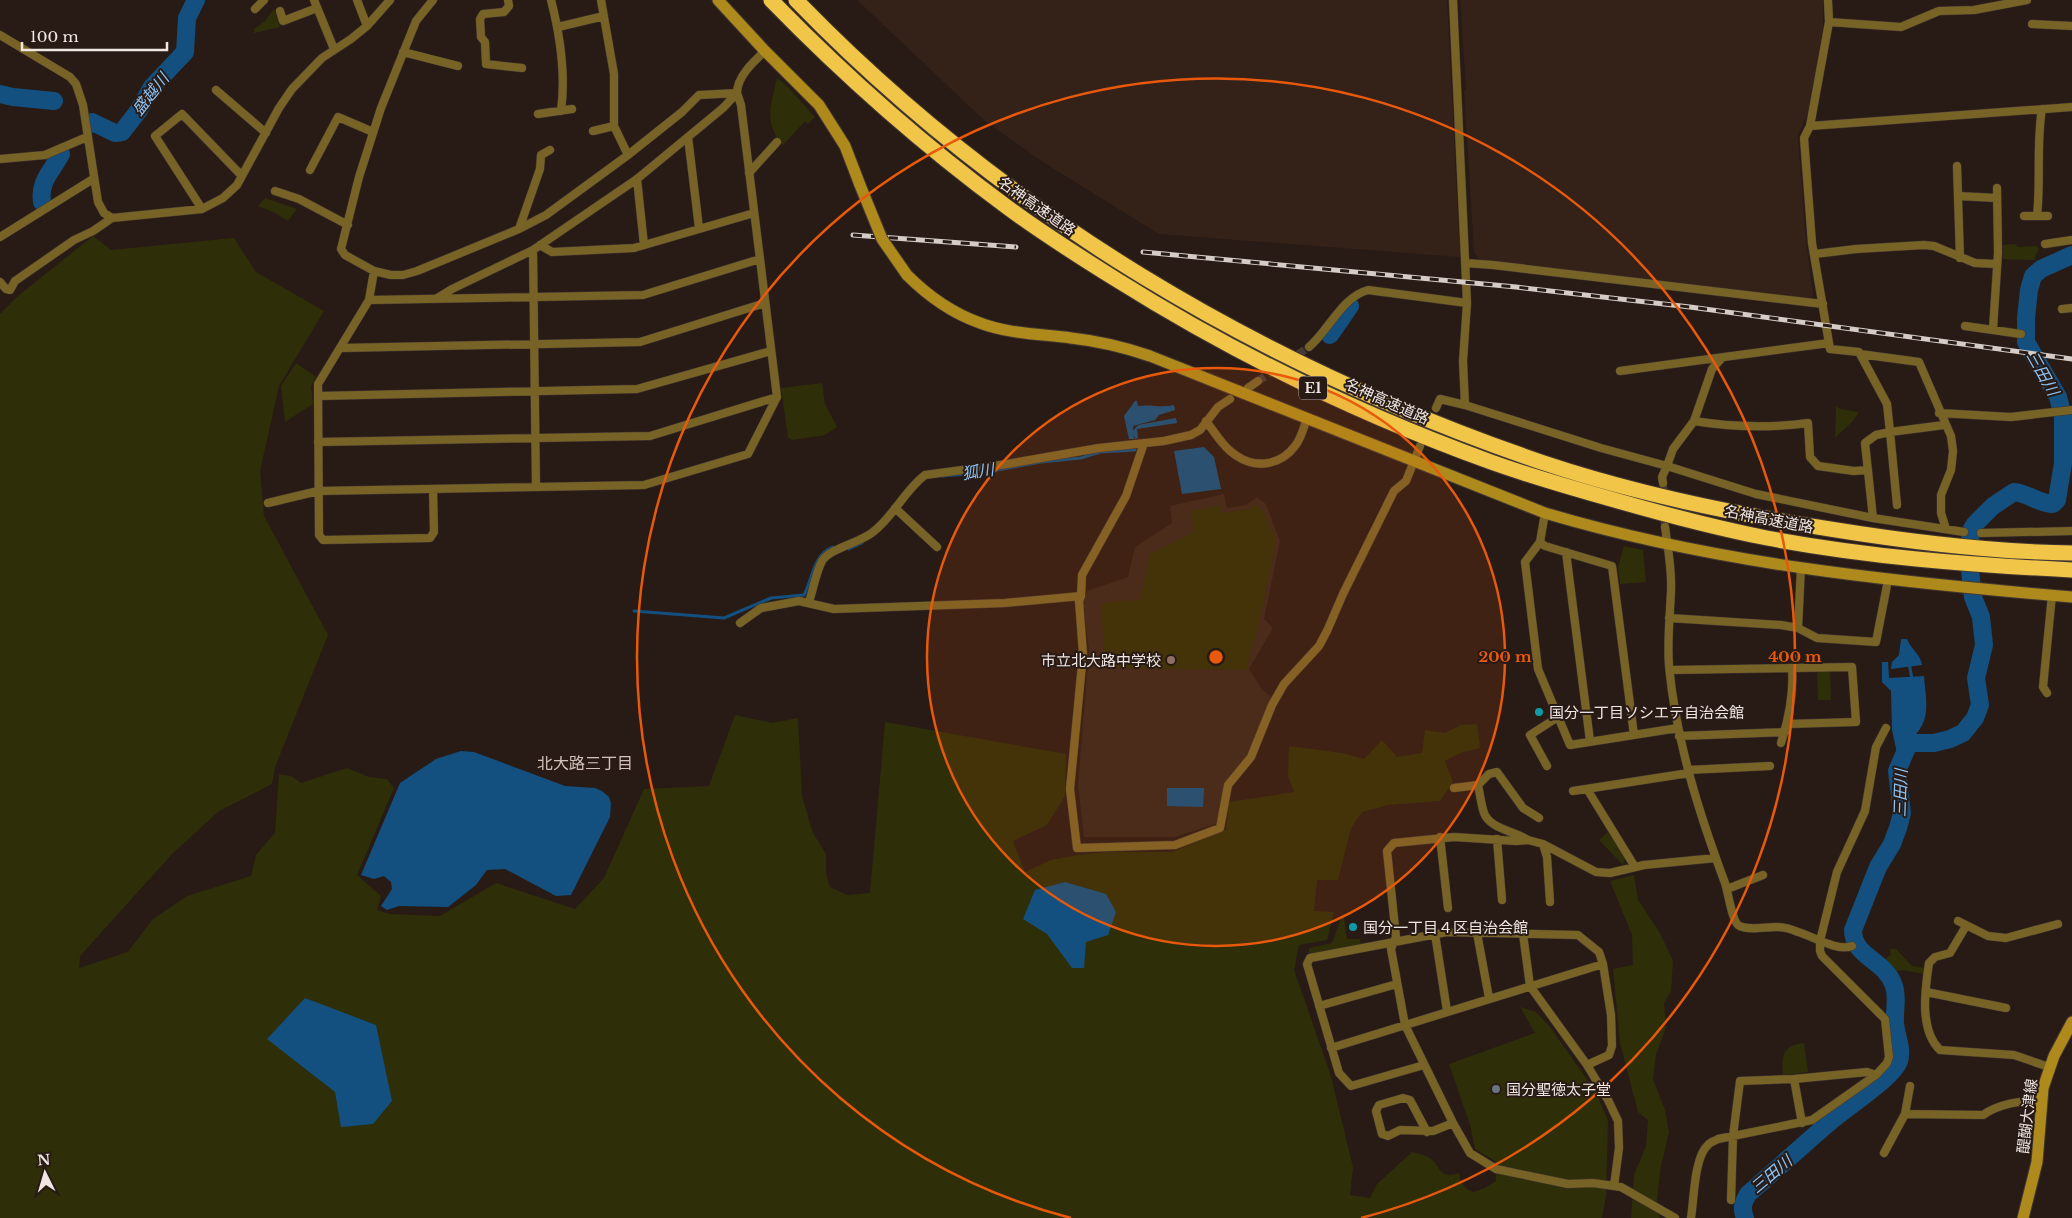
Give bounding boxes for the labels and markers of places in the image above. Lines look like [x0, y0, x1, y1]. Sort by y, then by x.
centre of rings [1207, 648, 1225, 666]
place label: 市立北大路中学校 [1041, 651, 1161, 670]
marker: 市立北大路中学校 [1165, 654, 1177, 666]
place label: 国分一丁目ソシエテ自治会館 [1549, 703, 1744, 722]
marker: 国分一丁目ソシエテ自治会館 [1533, 706, 1545, 718]
place label: 国分一丁目４区自治会館 [1363, 918, 1528, 937]
marker: 国分一丁目４区自治会館 [1347, 921, 1359, 933]
place label: 国分聖徳太子堂 [1506, 1080, 1611, 1099]
marker: 国分聖徳太子堂 [1490, 1083, 1502, 1095]

